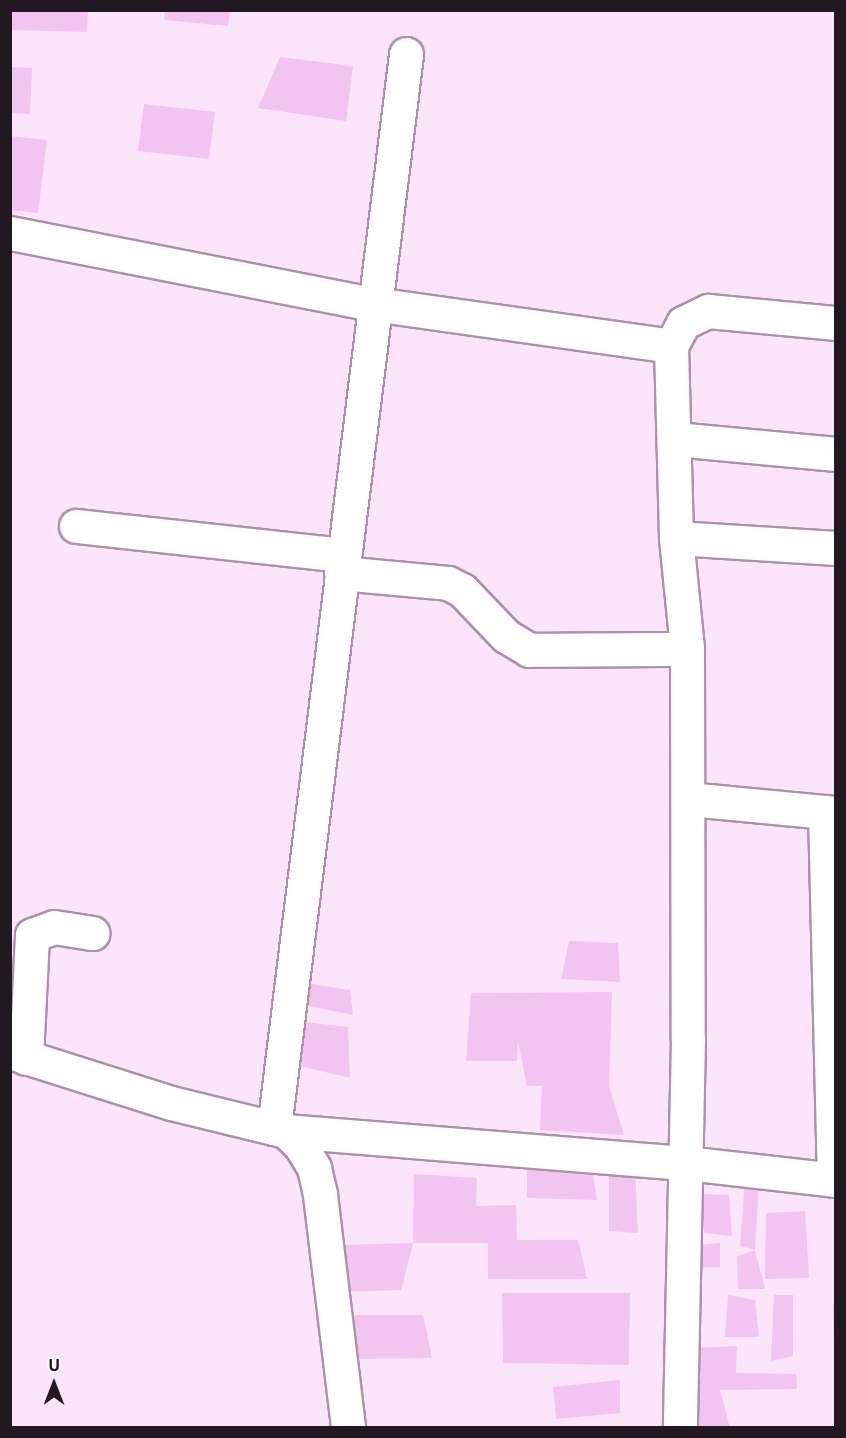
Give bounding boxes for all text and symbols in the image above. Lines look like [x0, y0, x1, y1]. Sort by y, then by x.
north arrow [24, 1354, 84, 1414]
text: U [48, 1356, 60, 1375]

